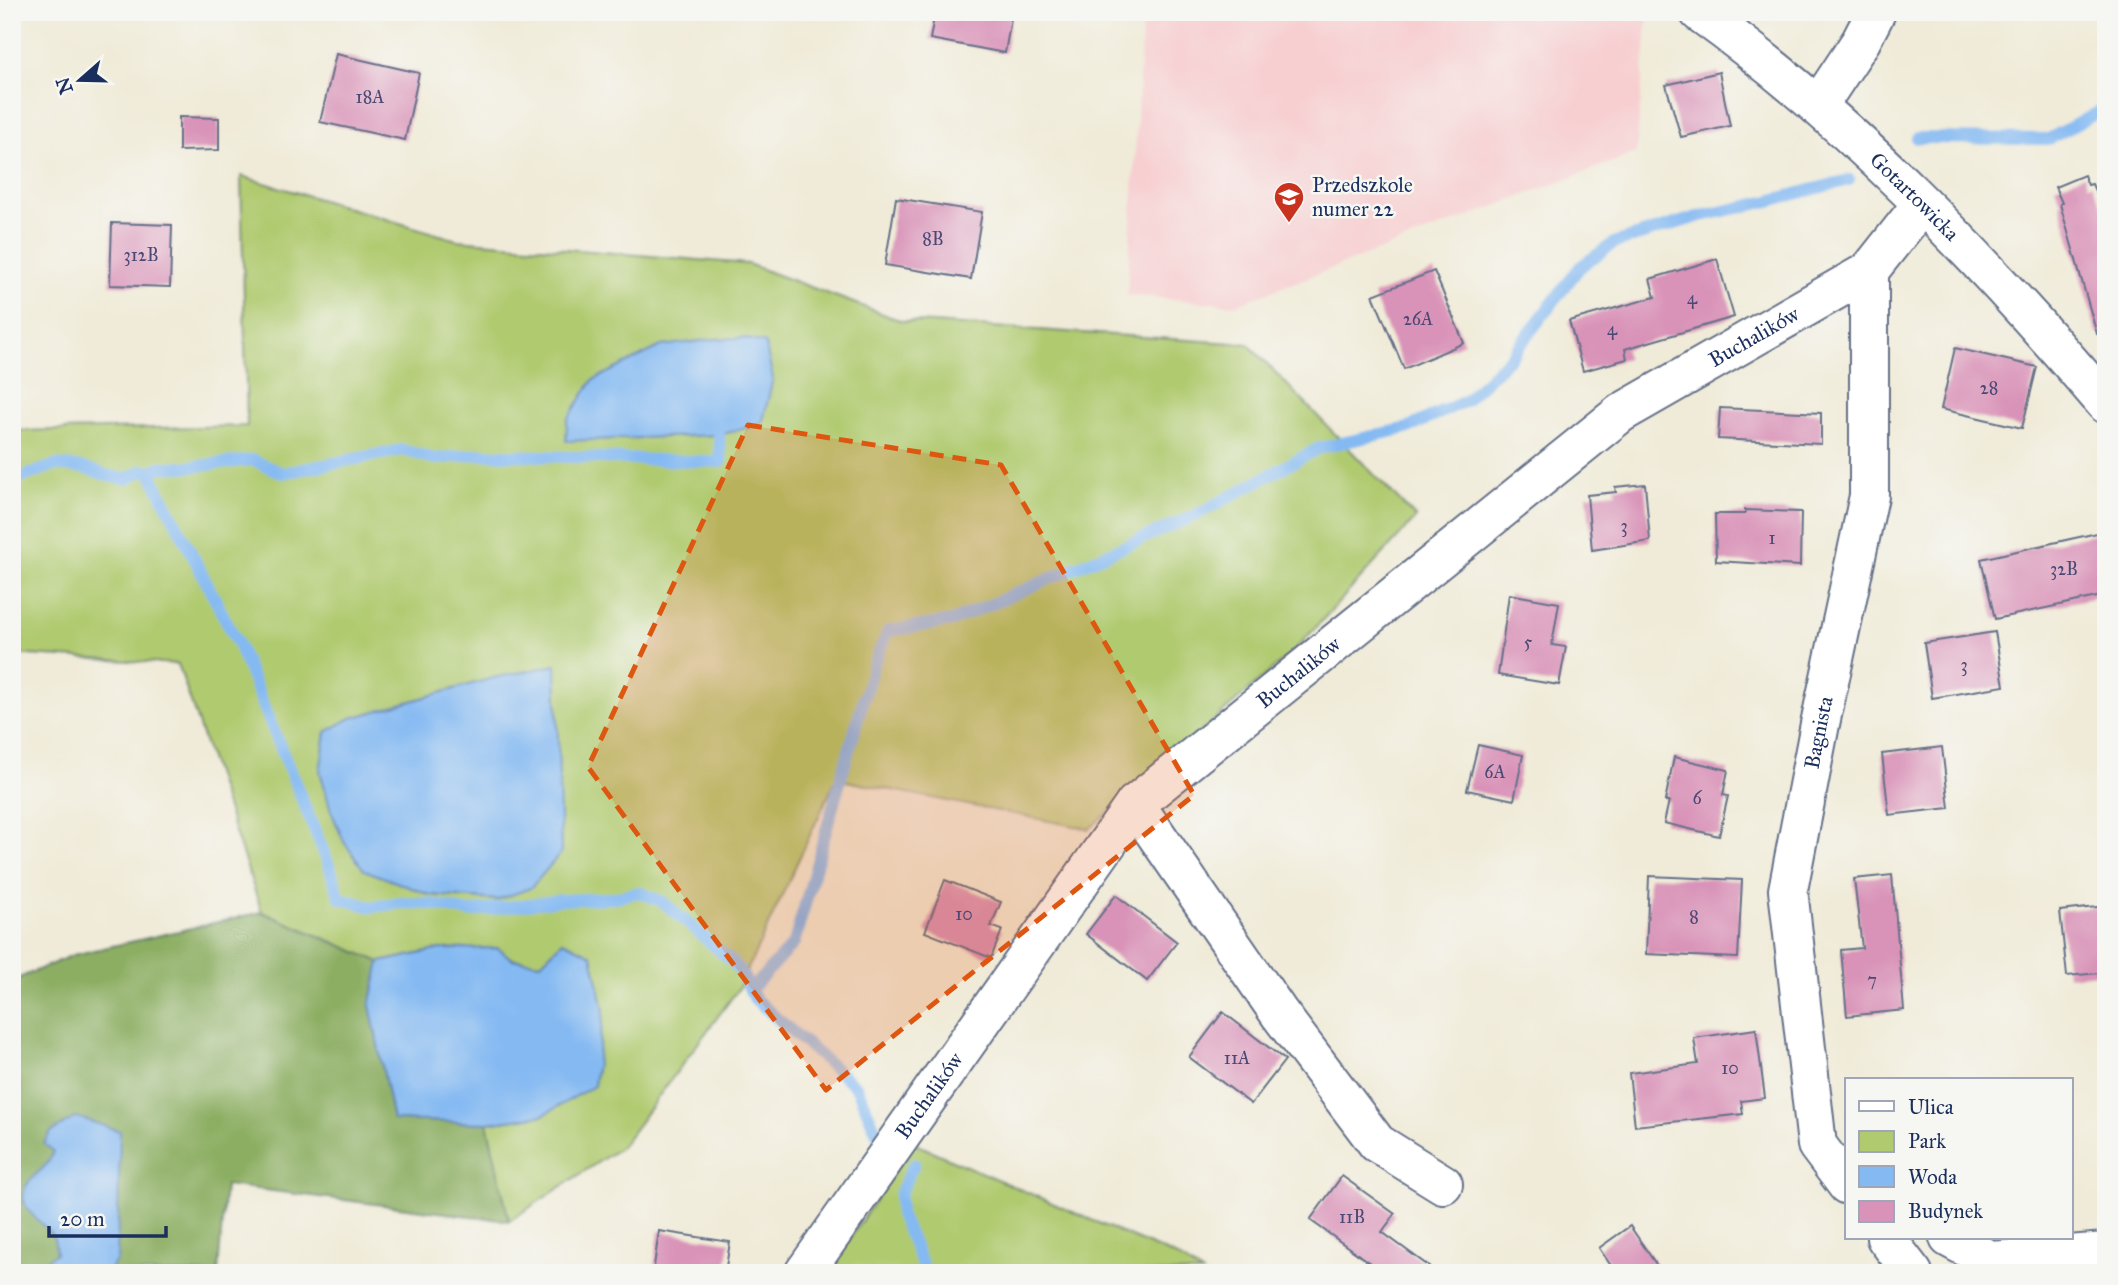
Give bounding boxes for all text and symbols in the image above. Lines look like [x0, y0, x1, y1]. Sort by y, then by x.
north arrow [46, 46, 116, 116]
text: N [51, 74, 78, 97]
house number: 18A [356, 86, 384, 108]
street label: Gotartowicka [1864, 147, 1965, 246]
place label: Przedszkole numer 22 [1312, 172, 1413, 222]
school or university icon: Przedszkole numer 22 [1272, 180, 1306, 224]
house number: 8B [922, 228, 944, 250]
house number: 312B [123, 244, 159, 266]
house number: 4 [1687, 287, 1698, 309]
street label: Buchalików [1704, 301, 1804, 373]
house number: 26A [1403, 308, 1433, 330]
house number: 4 [1607, 318, 1618, 340]
house number: 28 [1980, 377, 1998, 399]
house number: 3 [1620, 515, 1628, 537]
house number: 1 [1768, 527, 1776, 549]
house number: 32B [2050, 558, 2078, 580]
street label: Buchalików [1252, 631, 1346, 714]
house number: 5 [1524, 631, 1533, 653]
house number: 3 [1960, 654, 1968, 676]
street label: Bagnista [1799, 694, 1839, 771]
house number: 6A [1484, 761, 1506, 783]
house number: 6 [1692, 787, 1702, 809]
house number: 10 [955, 903, 973, 925]
house number: 8 [1689, 906, 1699, 928]
house number: 7 [1867, 969, 1877, 991]
street label: Buchalików [890, 1047, 969, 1144]
house number: 11A [1224, 1047, 1250, 1069]
house number: 10 [1721, 1057, 1739, 1079]
legend [1845, 1078, 2072, 1240]
text: Ulica [1908, 1094, 1954, 1120]
text: Park [1908, 1128, 1946, 1154]
text: Woda [1908, 1164, 1957, 1190]
scale bar [49, 1194, 166, 1238]
text: Budynek [1908, 1198, 1983, 1224]
text: 20 m [60, 1206, 105, 1232]
house number: 11B [1339, 1206, 1365, 1228]

